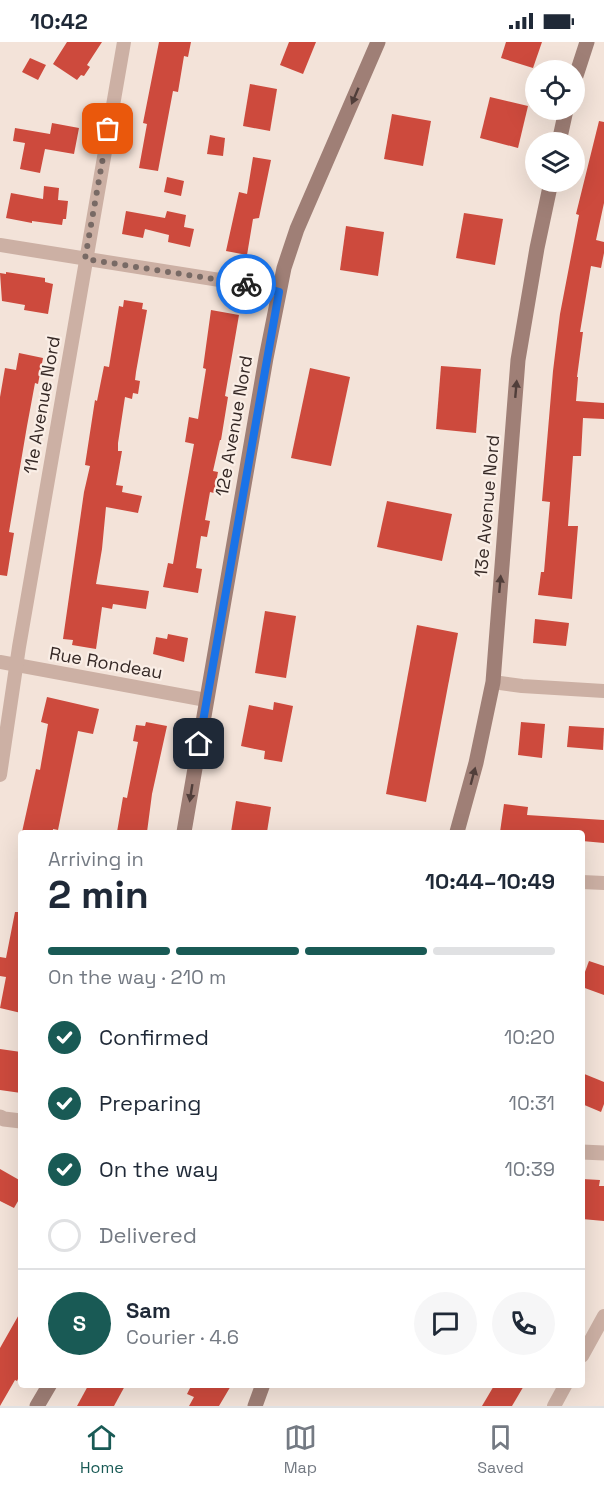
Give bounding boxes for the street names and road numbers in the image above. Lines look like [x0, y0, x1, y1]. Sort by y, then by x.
street label: 11e Avenue Nord [18, 334, 65, 476]
street label: 12e Avenue Nord [210, 354, 257, 498]
street label: 13e Avenue Nord [469, 434, 504, 578]
street label: Rue Rondeau [48, 641, 164, 684]

